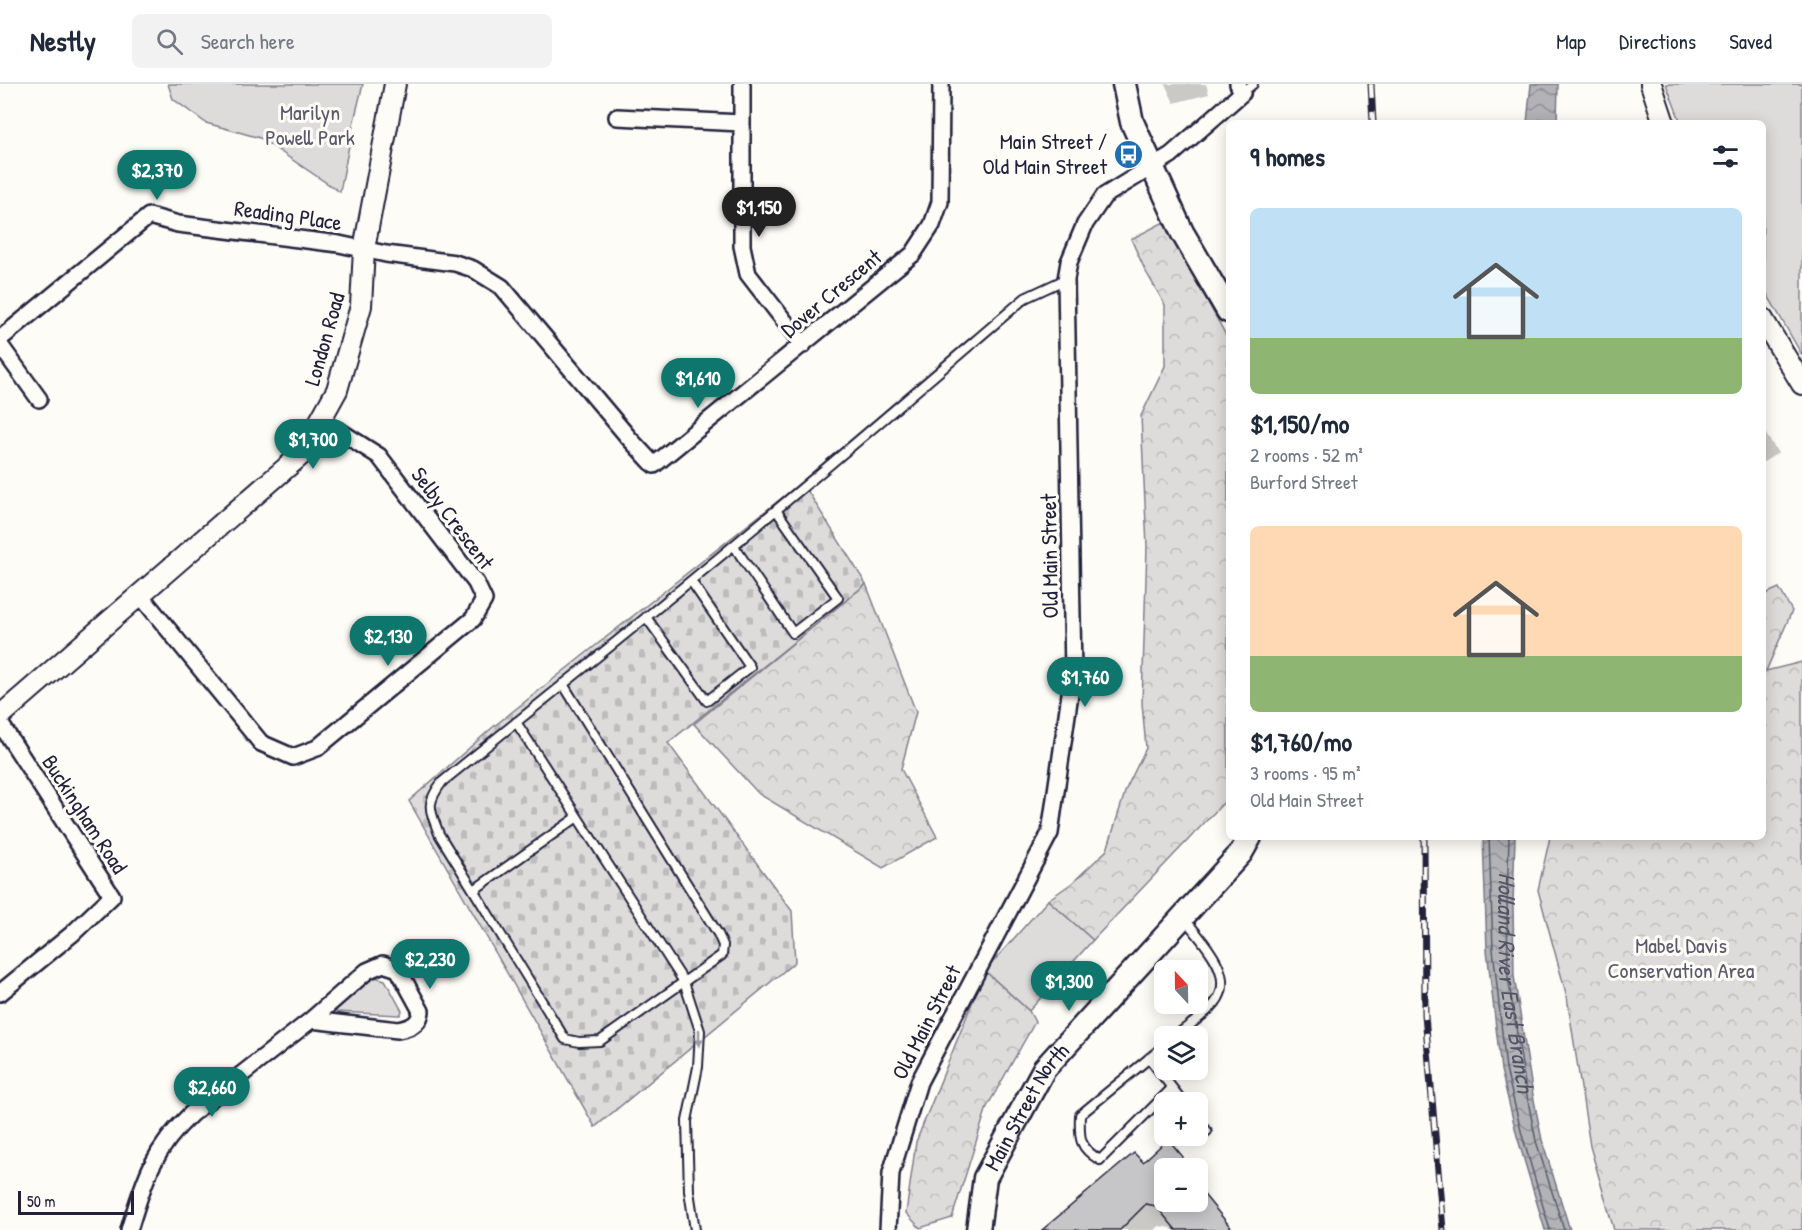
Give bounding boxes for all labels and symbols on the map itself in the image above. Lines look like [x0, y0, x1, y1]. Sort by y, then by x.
park label: Marilyn Powell Park [265, 97, 355, 152]
place label: Main Street / Old Main Street [982, 126, 1107, 181]
bus stop icon: Main Street / Old Main Street [1112, 138, 1144, 170]
pin: $2,370 [108, 150, 206, 201]
pin: $1,150 [710, 187, 808, 238]
street label: Reading Place [232, 193, 344, 237]
street label: Dover Crescent [774, 242, 888, 344]
street label: London Road [296, 289, 352, 389]
pin: $1,610 [649, 358, 747, 409]
pin: $1,700 [264, 419, 362, 470]
street label: Selby Crescent [405, 461, 502, 576]
street label: Old Main Street [1033, 493, 1065, 619]
pin: $2,130 [339, 616, 437, 667]
pin: $1,760 [1036, 657, 1134, 708]
street label: Buckingham Road [35, 749, 135, 880]
water label: Holland River East Branch [1491, 872, 1542, 1096]
park label: Mabel Davis Conservation Area [1608, 930, 1755, 985]
pin: $2,230 [381, 939, 479, 990]
street label: Old Main Street [884, 959, 968, 1084]
north arrow [1154, 960, 1208, 1014]
pin: $1,300 [1020, 961, 1118, 1012]
one-way arrow [694, 1029, 704, 1048]
street label: Main Street North [977, 1036, 1076, 1176]
pin: $2,660 [163, 1067, 261, 1118]
scale bar [18, 1188, 134, 1216]

